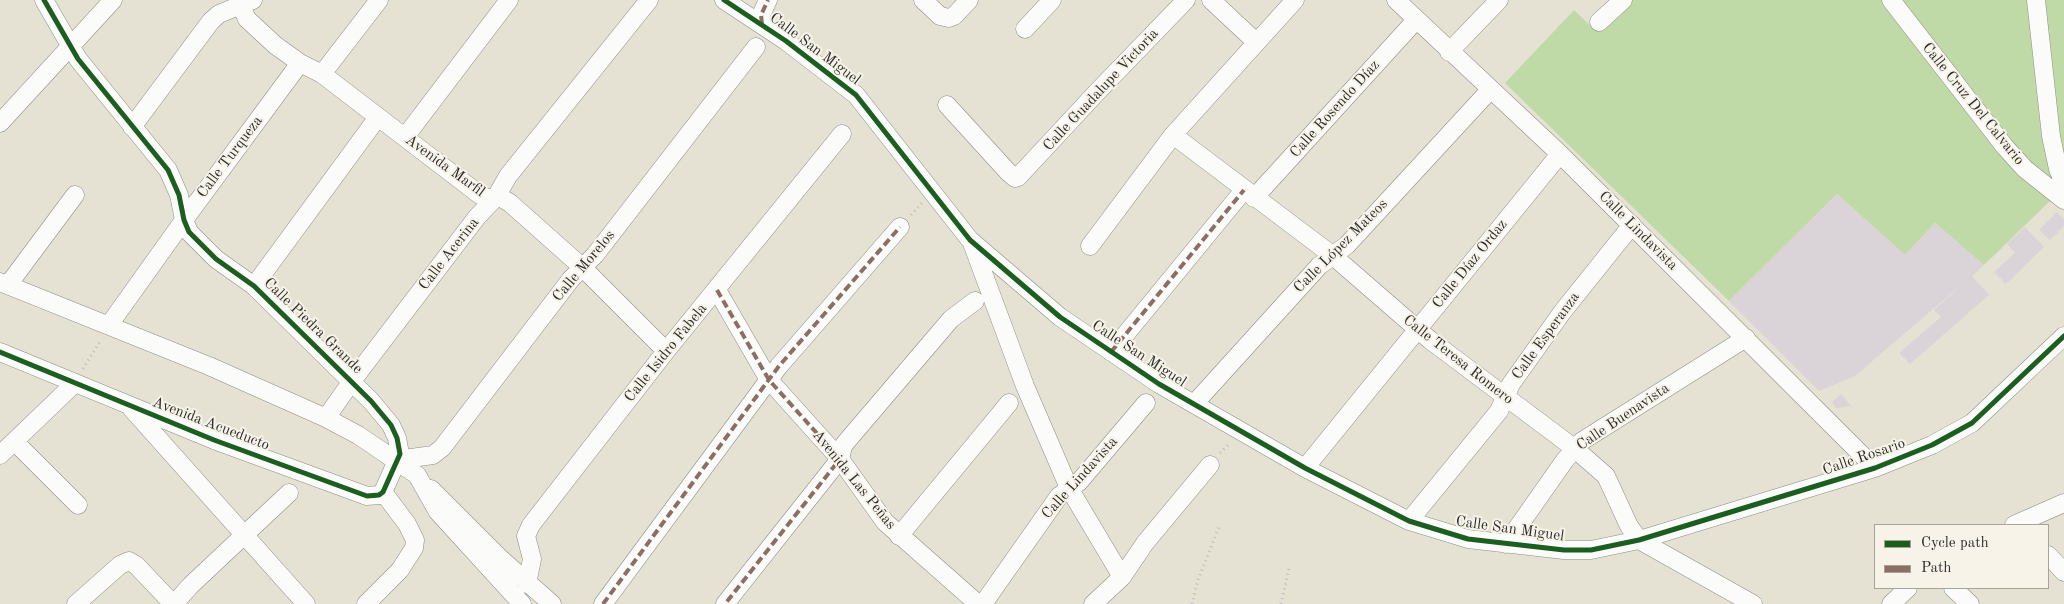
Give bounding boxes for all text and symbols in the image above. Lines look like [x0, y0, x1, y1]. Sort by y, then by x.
street label: Calle San Miguel [766, 9, 864, 89]
street label: Calle Guadalupe Victoria [1040, 25, 1162, 155]
street label: Calle Cruz Del Calvario [1918, 39, 2028, 169]
street label: Calle Rosendo Díaz [1286, 56, 1384, 162]
street label: Calle Turqueza [193, 112, 267, 202]
street label: Avenida Marfil [402, 131, 488, 201]
street label: Calle Lindavista [1595, 188, 1681, 274]
street label: Calle López Mateos [1290, 195, 1392, 297]
street label: Calle Acerina [415, 214, 483, 294]
street label: Calle Díaz Ordaz [1429, 216, 1511, 312]
street label: Calle Morelos [549, 227, 619, 305]
street label: Calle Piedra Grande [260, 274, 366, 378]
street label: Calle Esperanza [1508, 289, 1584, 383]
street label: Calle Isidro Fabela [621, 300, 711, 406]
street label: Calle Teresa Romero [1399, 311, 1517, 409]
street label: Calle San Miguel [1088, 317, 1190, 391]
street label: Calle Buenavista [1573, 379, 1673, 455]
street label: Avenida Acueducto [150, 393, 272, 455]
street label: Avenida Las Peñas [808, 427, 900, 533]
street label: Calle Lindavista [1038, 433, 1122, 523]
street label: Calle Rosario [1820, 434, 1908, 480]
street label: Calle San Miguel [1455, 512, 1565, 546]
legend [1874, 524, 2049, 589]
text: Cycle path [1921, 536, 1989, 551]
text: Path [1921, 561, 1951, 576]

